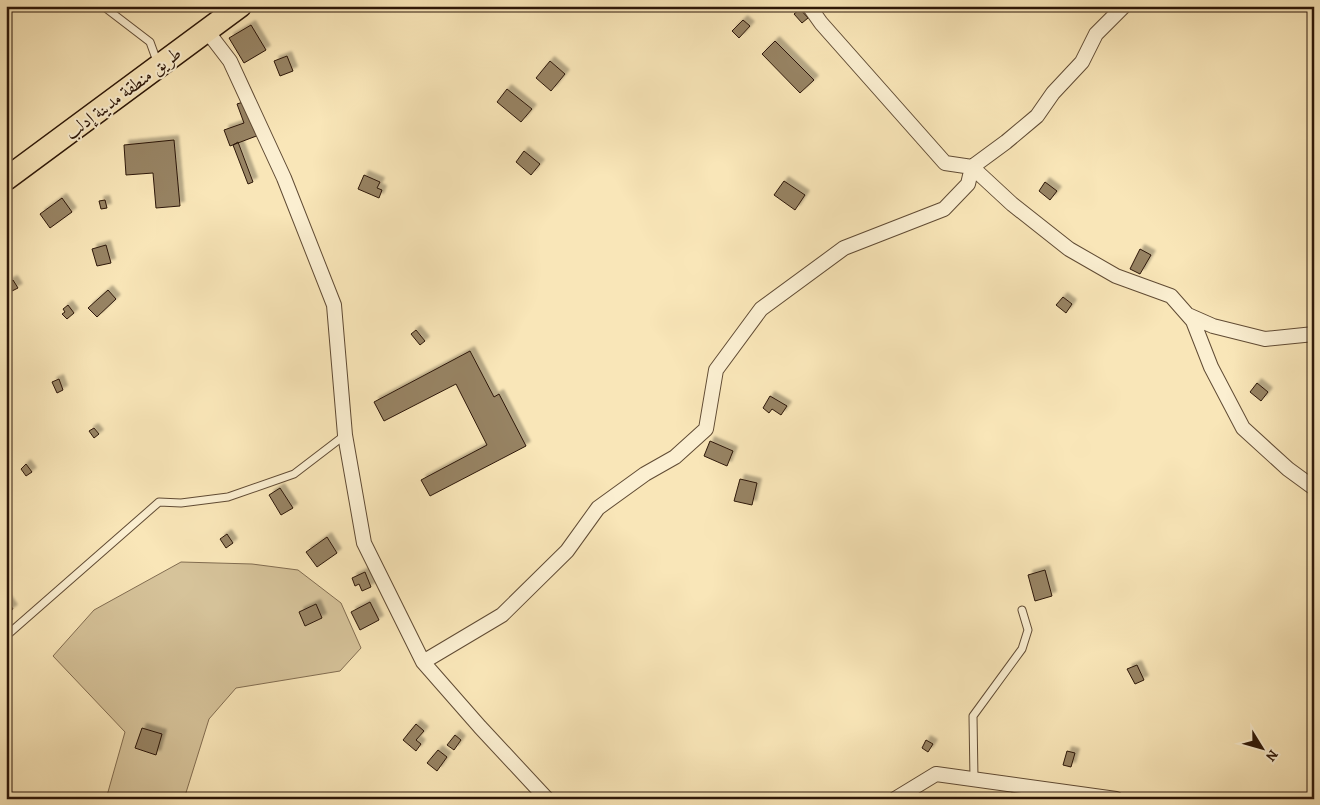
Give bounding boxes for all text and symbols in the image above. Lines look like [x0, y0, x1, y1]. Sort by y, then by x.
street label: طريق منطقة مدينة إدلب [60, 41, 186, 145]
north arrow [1238, 722, 1288, 772]
text: N [1261, 746, 1283, 765]

